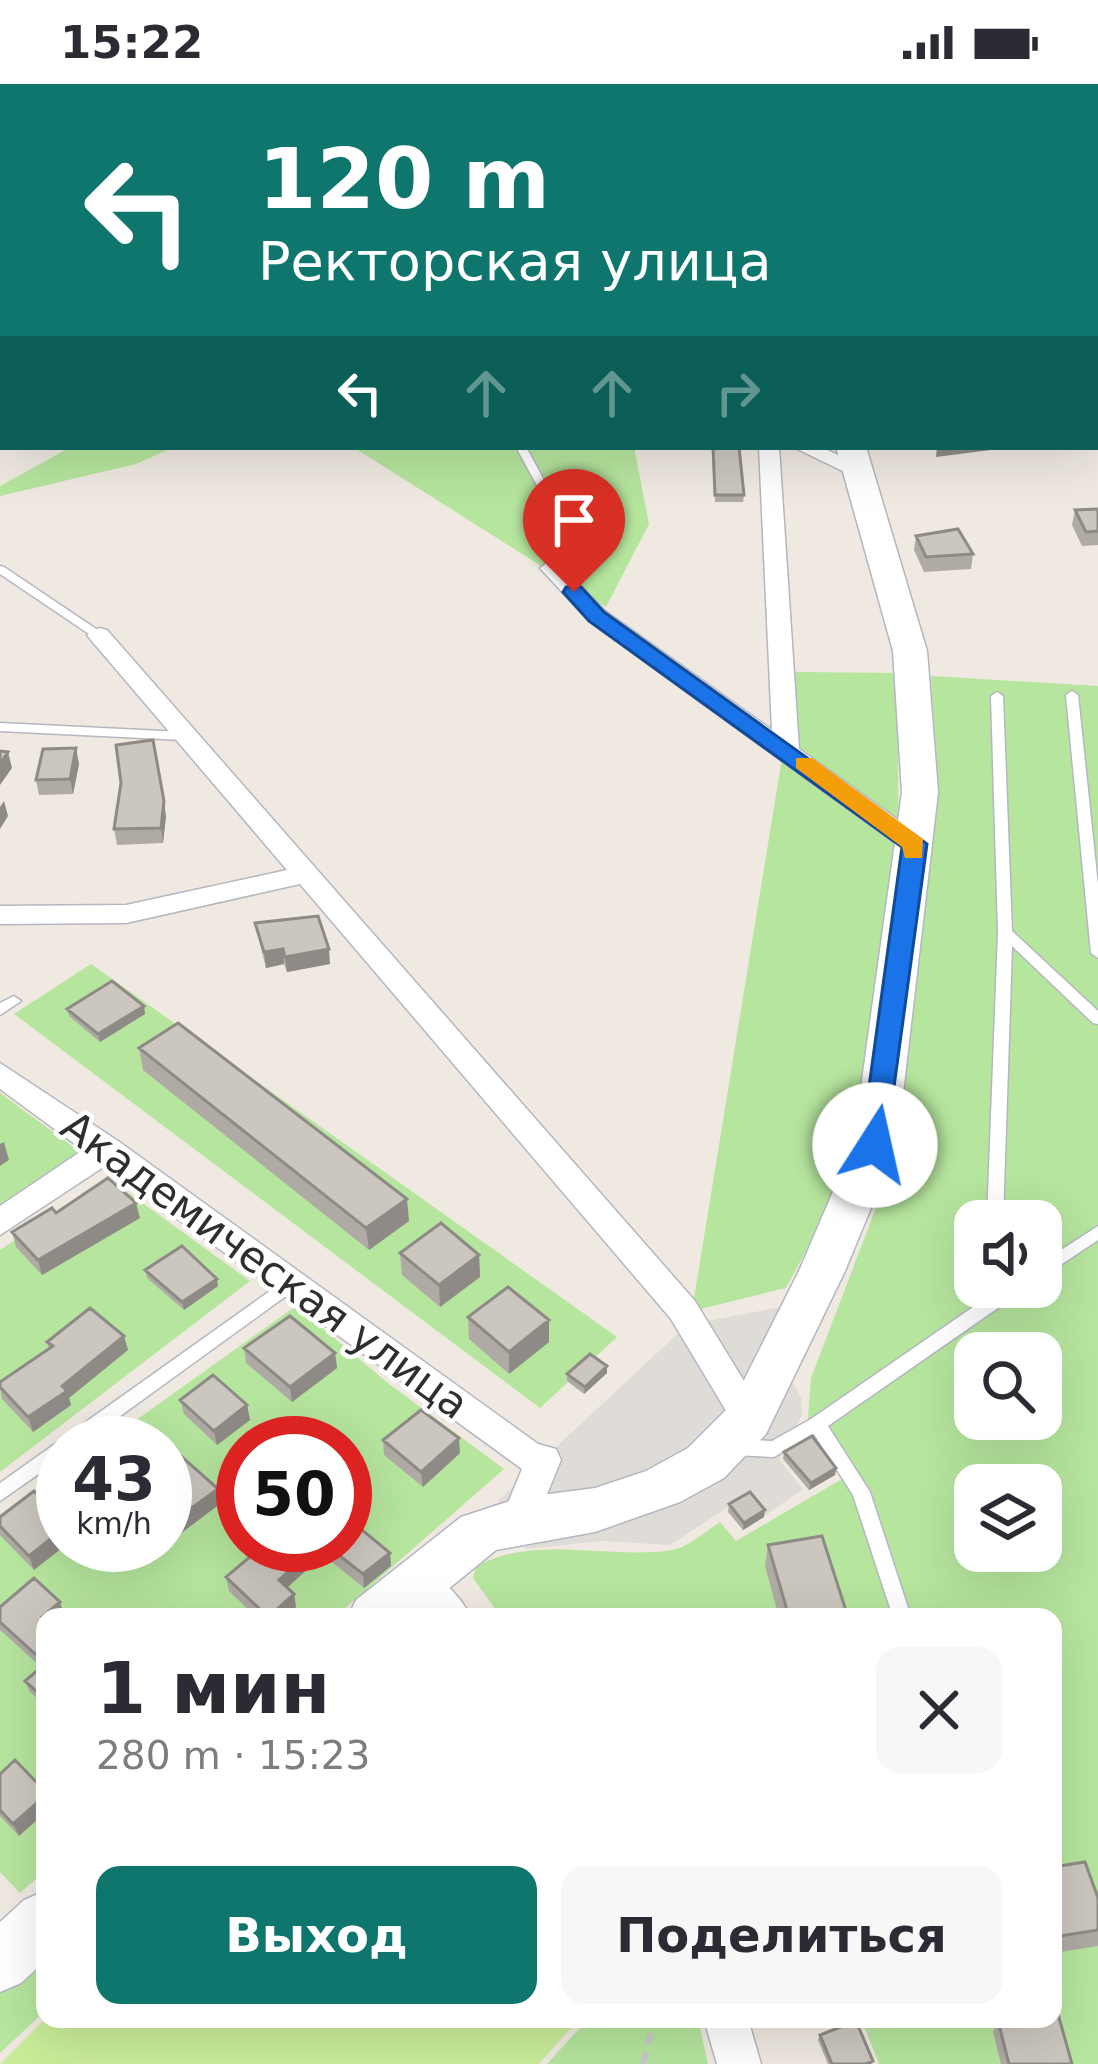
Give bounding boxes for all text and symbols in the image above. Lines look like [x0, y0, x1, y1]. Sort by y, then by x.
text: 15:22 [60, 16, 203, 69]
text: 120 m [258, 130, 550, 228]
icon: left [60, 132, 216, 288]
text: Ректорская улица [258, 230, 772, 293]
icon: left [327, 360, 393, 426]
icon: ahead [453, 360, 519, 426]
icon: ahead [579, 360, 645, 426]
icon: right [705, 360, 771, 426]
pin [523, 469, 625, 592]
icon: arrive [541, 487, 607, 553]
position arrow [812, 1082, 938, 1208]
street label: Академическая улица [52, 1101, 478, 1429]
map controls [954, 1200, 1062, 1572]
button: sound [954, 1200, 1062, 1308]
button: search [954, 1332, 1062, 1440]
speed limit sign: 50 [216, 1416, 372, 1572]
text: 43 [72, 1444, 156, 1514]
button: layers [954, 1464, 1062, 1572]
text: km/h [76, 1506, 152, 1541]
text: 1 мин [96, 1646, 330, 1730]
button: close [876, 1647, 1002, 1773]
text: 280 m · 15:23 [96, 1733, 370, 1778]
button: Выход [96, 1866, 537, 2004]
button: Поделиться [561, 1866, 1002, 2004]

